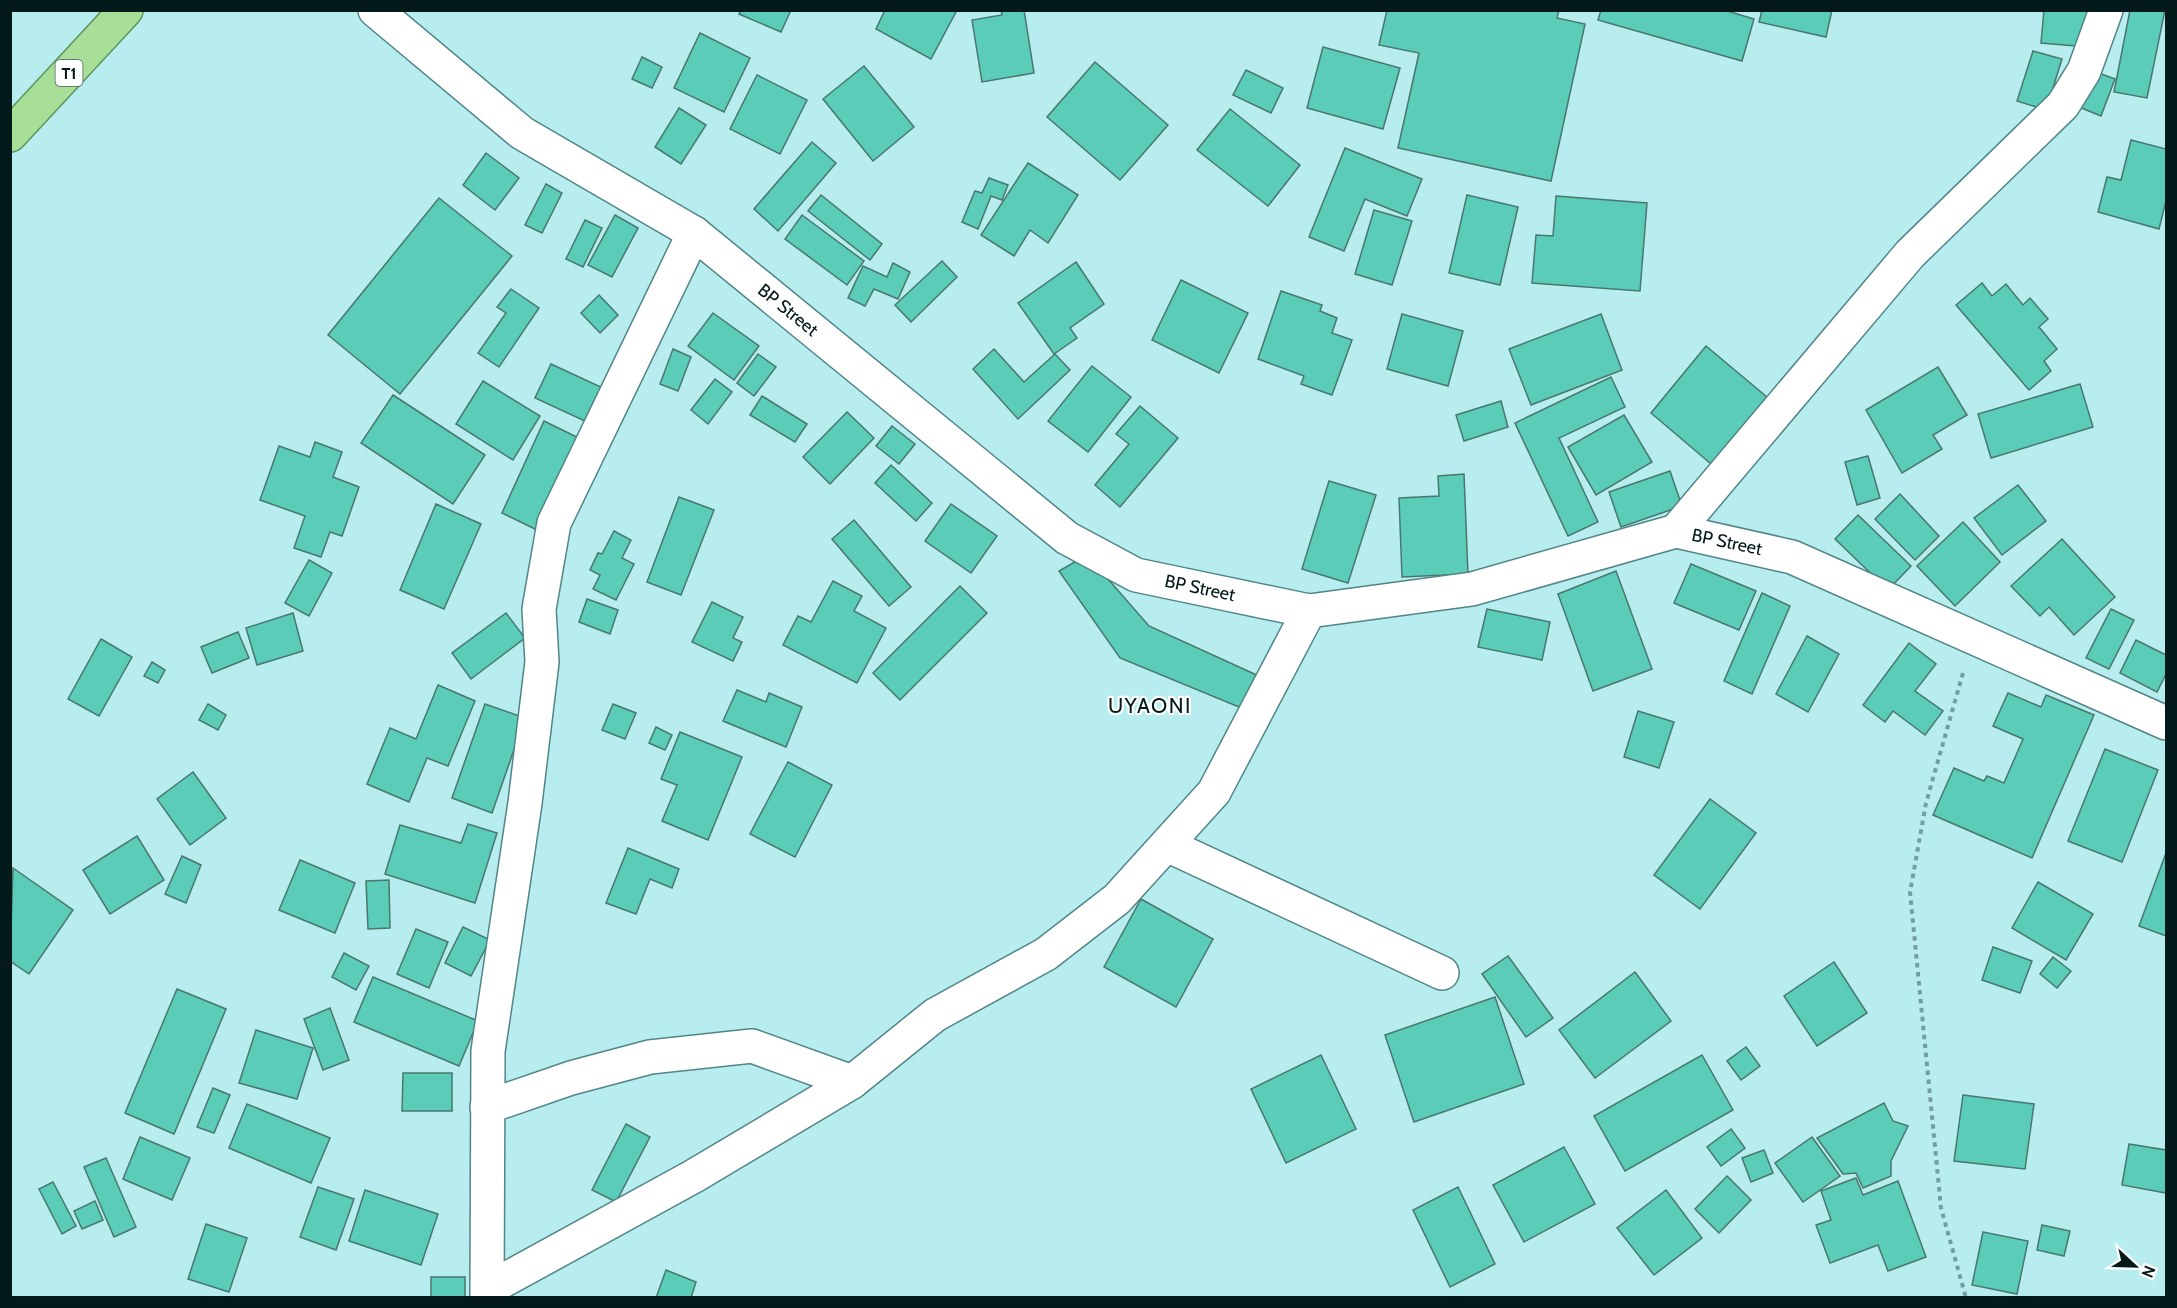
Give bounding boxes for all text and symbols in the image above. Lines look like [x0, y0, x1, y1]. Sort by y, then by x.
road number: T1 [56, 60, 82, 86]
street label: BP Street [753, 279, 823, 341]
street label: BP Street [1690, 524, 1764, 560]
street label: BP Street [1163, 570, 1237, 606]
district label: UYAONI [1108, 693, 1192, 718]
north arrow [2105, 1236, 2165, 1296]
text: N [2138, 1263, 2159, 1280]

